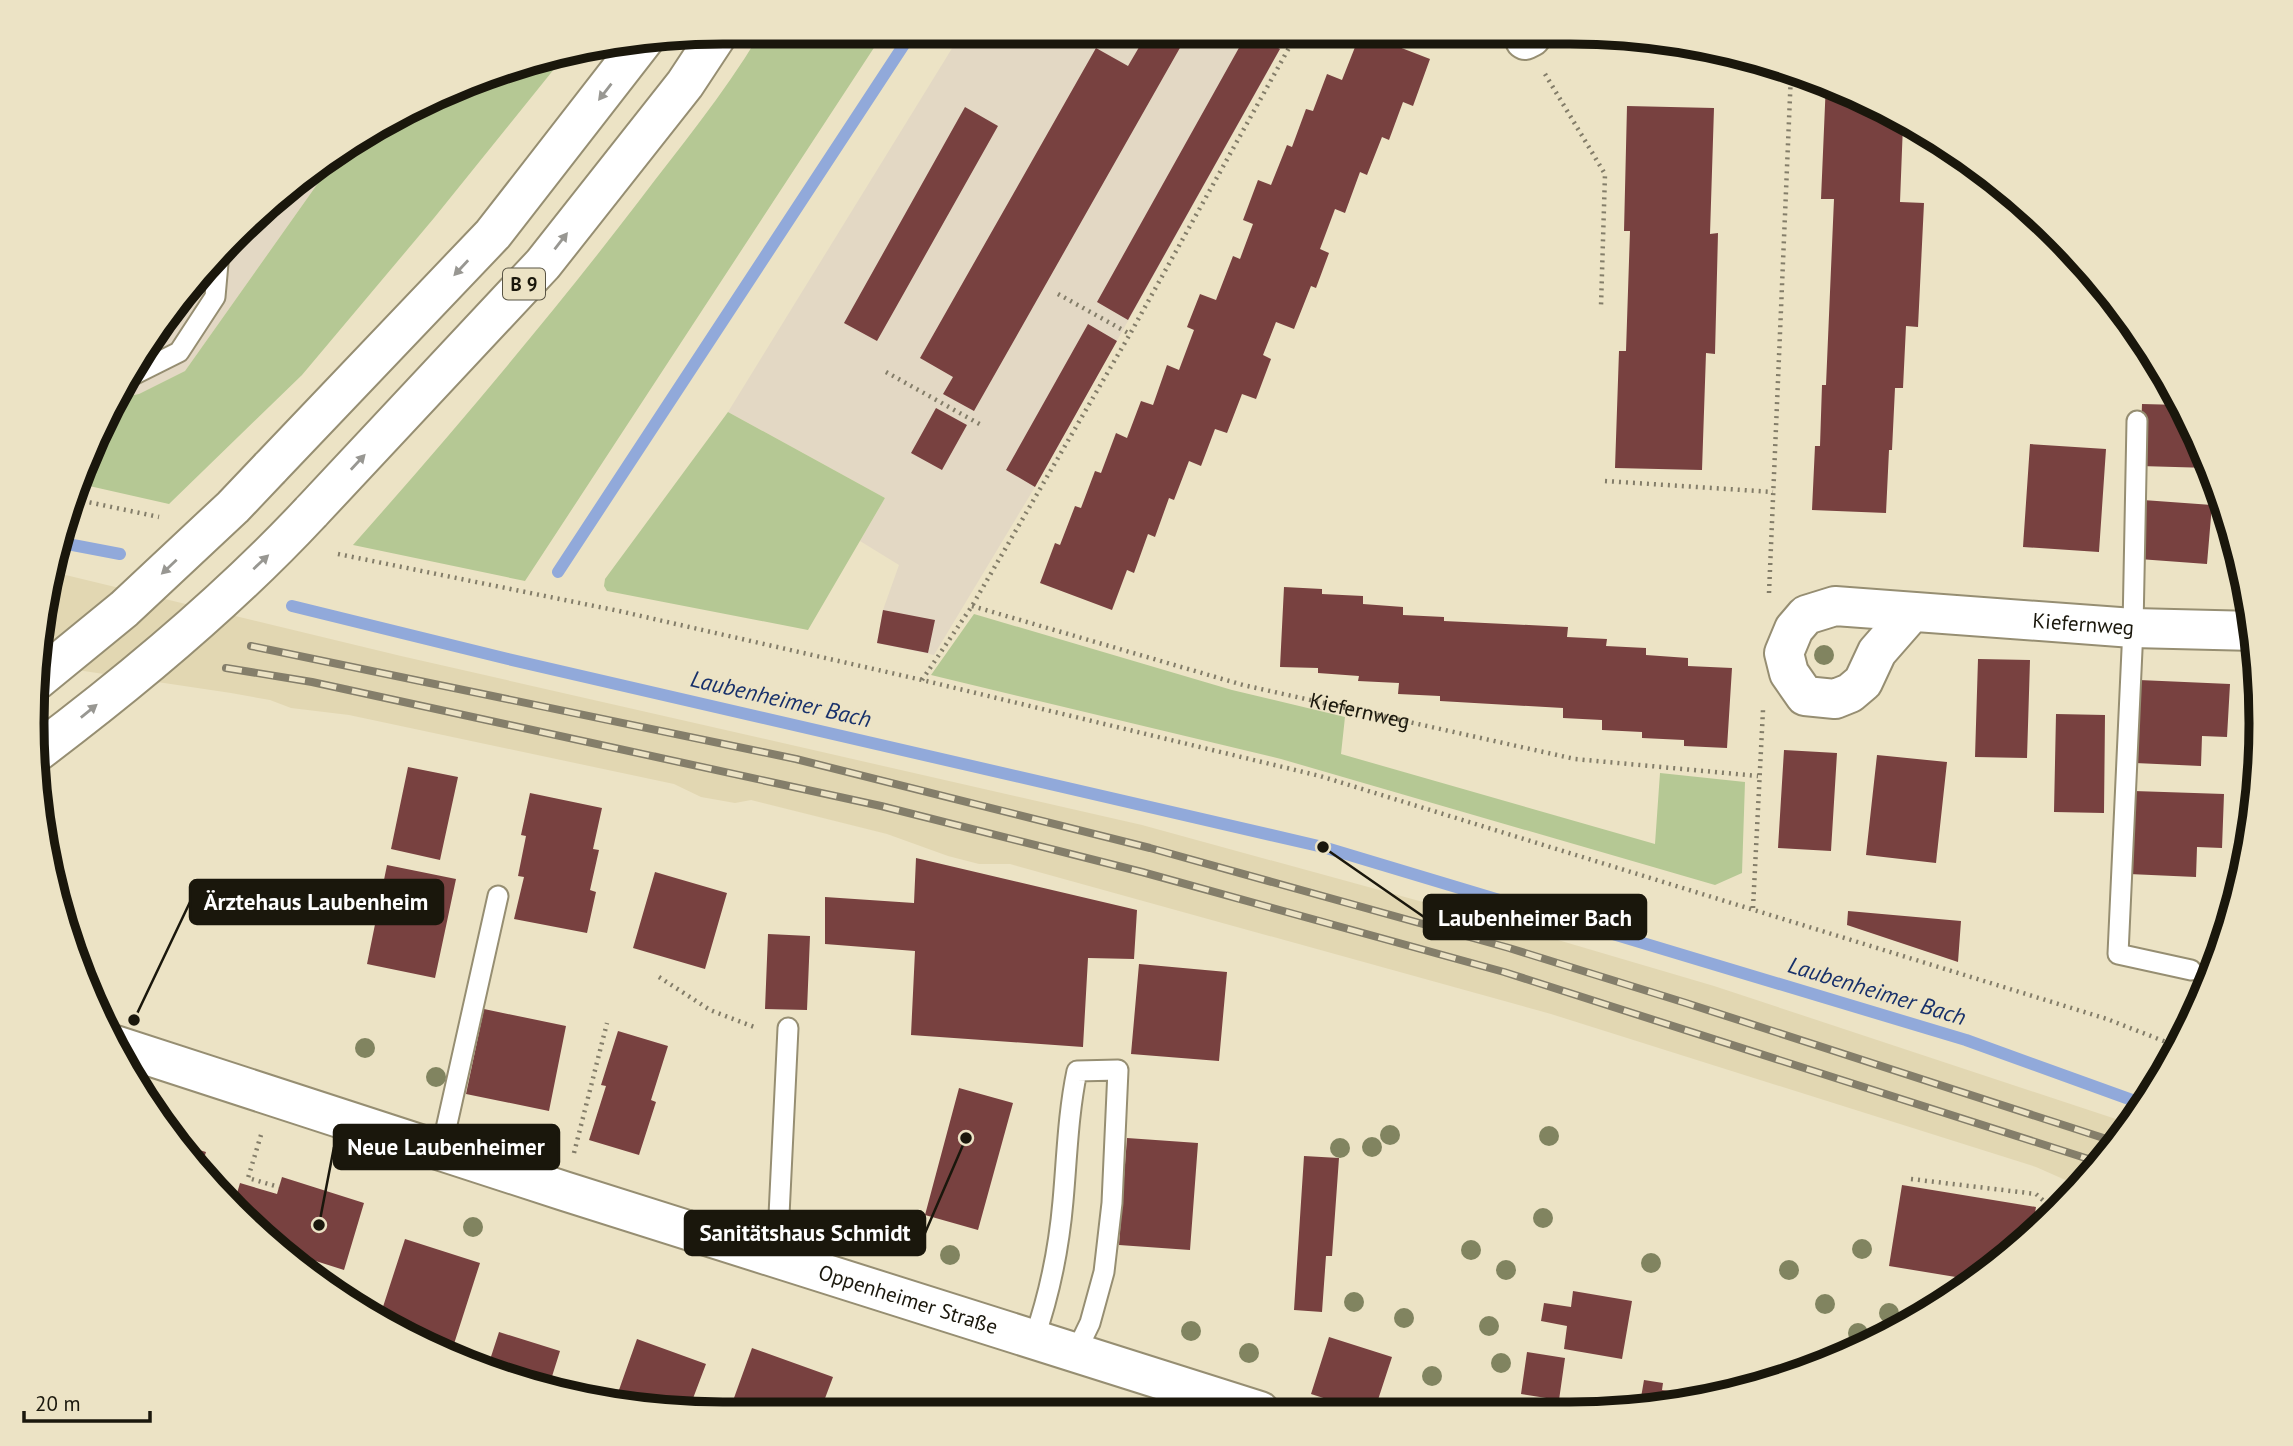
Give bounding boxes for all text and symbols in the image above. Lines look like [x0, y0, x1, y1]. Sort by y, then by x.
one-way arrow [597, 82, 612, 100]
one-way arrow [554, 232, 569, 250]
one-way arrow [452, 259, 469, 276]
road number: B 9 [503, 268, 545, 300]
one-way arrow [349, 454, 365, 471]
one-way arrow [252, 554, 270, 570]
one-way arrow [161, 559, 178, 575]
street label: Kiefernweg [2032, 607, 2135, 641]
water label: Laubenheimer Bach [688, 664, 874, 733]
street label: Kiefernweg [1307, 686, 1413, 735]
one-way arrow [81, 704, 98, 719]
callout: Ärztehaus Laubenheim [190, 880, 443, 924]
text: Ärztehaus Laubenheim [204, 887, 428, 916]
callout: Laubenheimer Bach [1424, 895, 1646, 939]
text: Laubenheimer Bach [1438, 903, 1632, 932]
water label: Laubenheimer Bach [1785, 950, 1970, 1031]
callout: Neue Laubenheimer [334, 1125, 559, 1169]
text: Neue Laubenheimer [347, 1132, 546, 1161]
callout: Sanitätshaus Schmidt [685, 1211, 925, 1255]
text: Sanitätshaus Schmidt [699, 1218, 911, 1247]
street label: Oppenheimer Straße [815, 1258, 1001, 1340]
scale bar [24, 1380, 150, 1424]
text: 20 m [35, 1390, 81, 1417]

